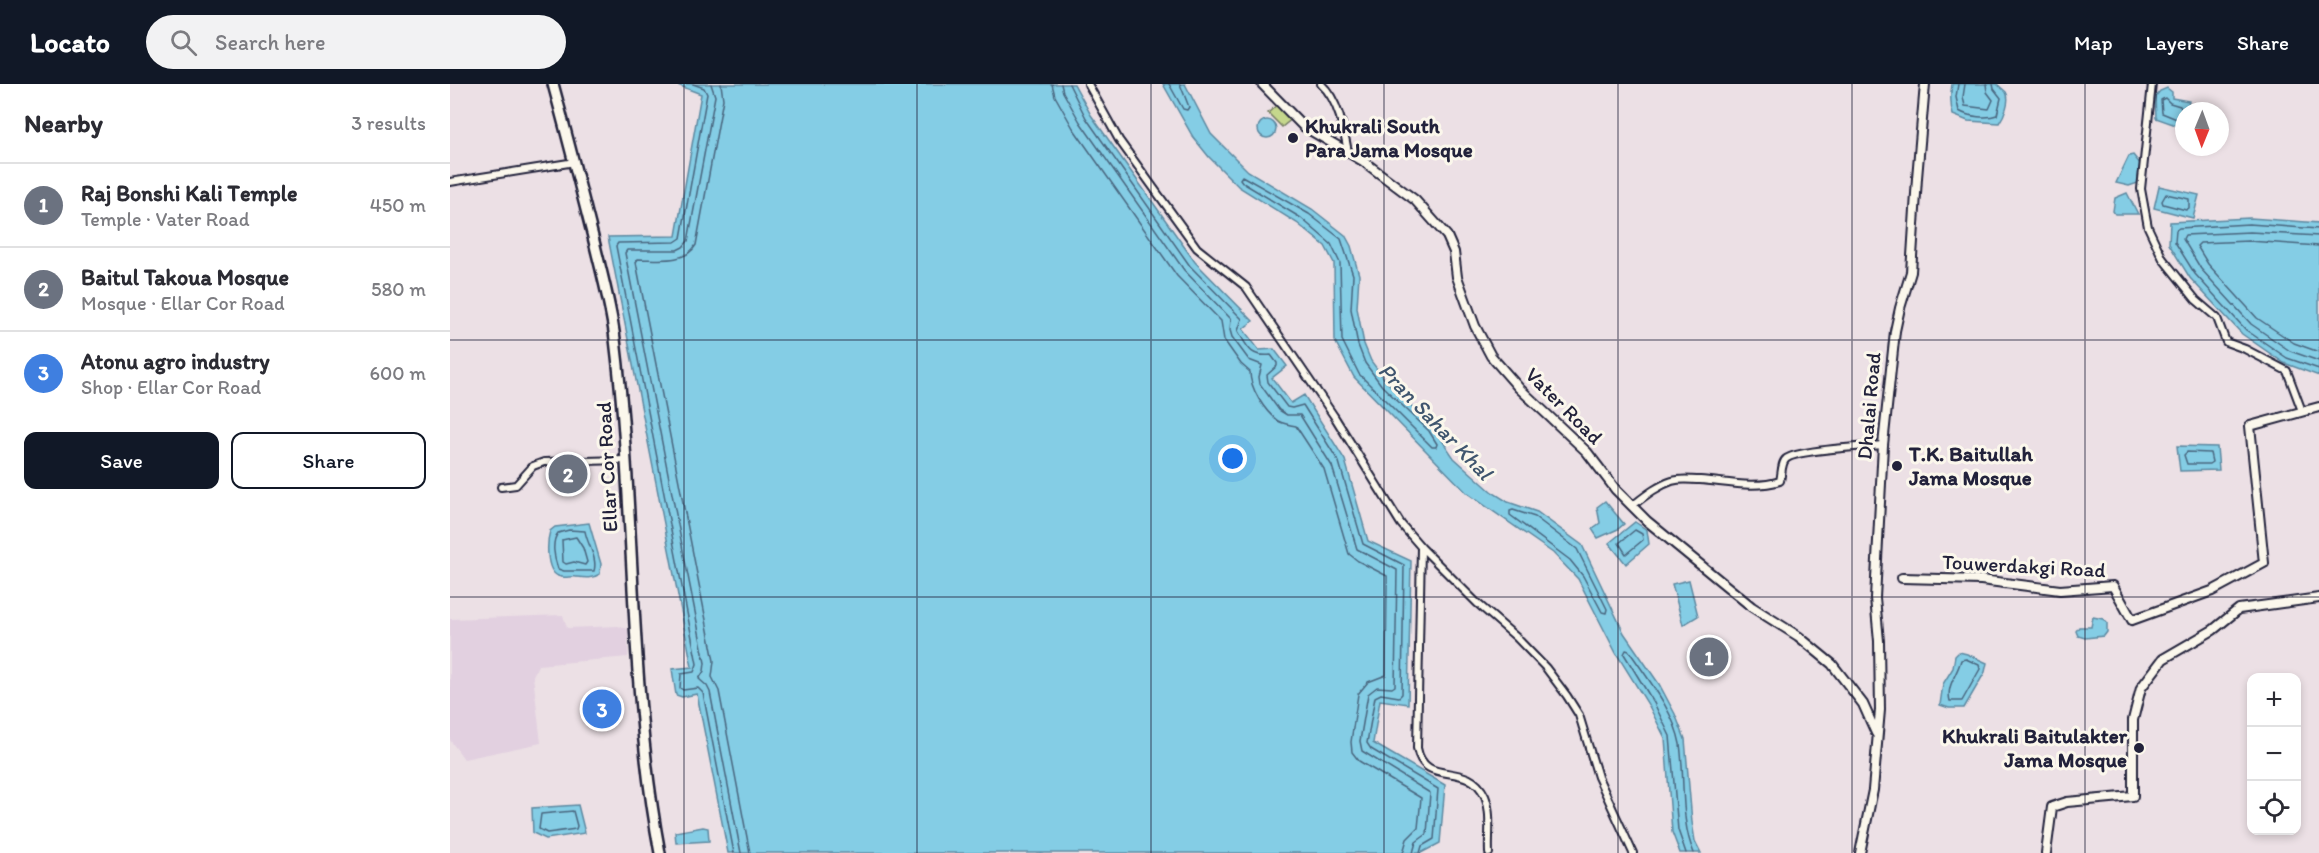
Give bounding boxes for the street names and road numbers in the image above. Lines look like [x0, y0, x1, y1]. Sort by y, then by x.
street label: Dhalai Road [1851, 351, 1886, 461]
street label: Vater Road [1521, 362, 1609, 450]
street label: Ellar Cor Road [591, 401, 622, 533]
street label: Touwerdakgi Road [1941, 549, 2107, 582]

